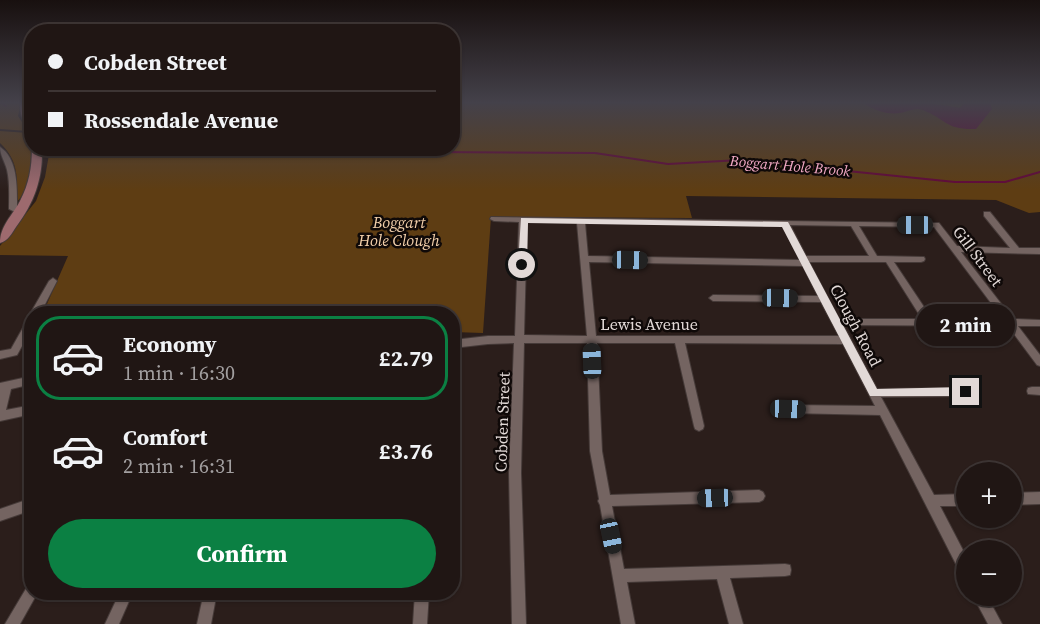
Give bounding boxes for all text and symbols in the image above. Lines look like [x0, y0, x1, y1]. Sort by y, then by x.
text: Cobden Street [84, 47, 227, 77]
text: Rossendale Avenue [84, 105, 278, 135]
water label: Boggart Hole Brook [728, 150, 852, 181]
park label: Boggart Hole Clough [357, 211, 440, 251]
car [897, 216, 933, 234]
street label: Gill Street [948, 221, 1008, 291]
route start [508, 251, 535, 278]
car [612, 251, 648, 269]
street label: Clough Road [825, 280, 887, 370]
car [762, 289, 798, 307]
callout: 2 min [916, 305, 1016, 347]
text: 2 min [940, 311, 991, 339]
street label: Lewis Avenue [600, 313, 698, 335]
text: Economy [123, 329, 217, 359]
icon: car [51, 331, 105, 385]
text: £2.79 [379, 343, 433, 373]
car [582, 343, 602, 379]
text: 1 min · 16:30 [123, 359, 235, 387]
street label: Cobden Street [489, 371, 515, 472]
route end [952, 378, 979, 405]
car [770, 399, 806, 419]
text: Comfort [123, 422, 207, 452]
icon: car [51, 424, 105, 478]
text: £3.76 [379, 436, 433, 466]
text: 2 min · 16:31 [123, 452, 235, 480]
map controls [956, 462, 1022, 606]
button: + [956, 462, 1022, 528]
car [697, 488, 733, 508]
car [598, 517, 624, 555]
button: Confirm [48, 519, 436, 588]
button: − [956, 540, 1022, 606]

